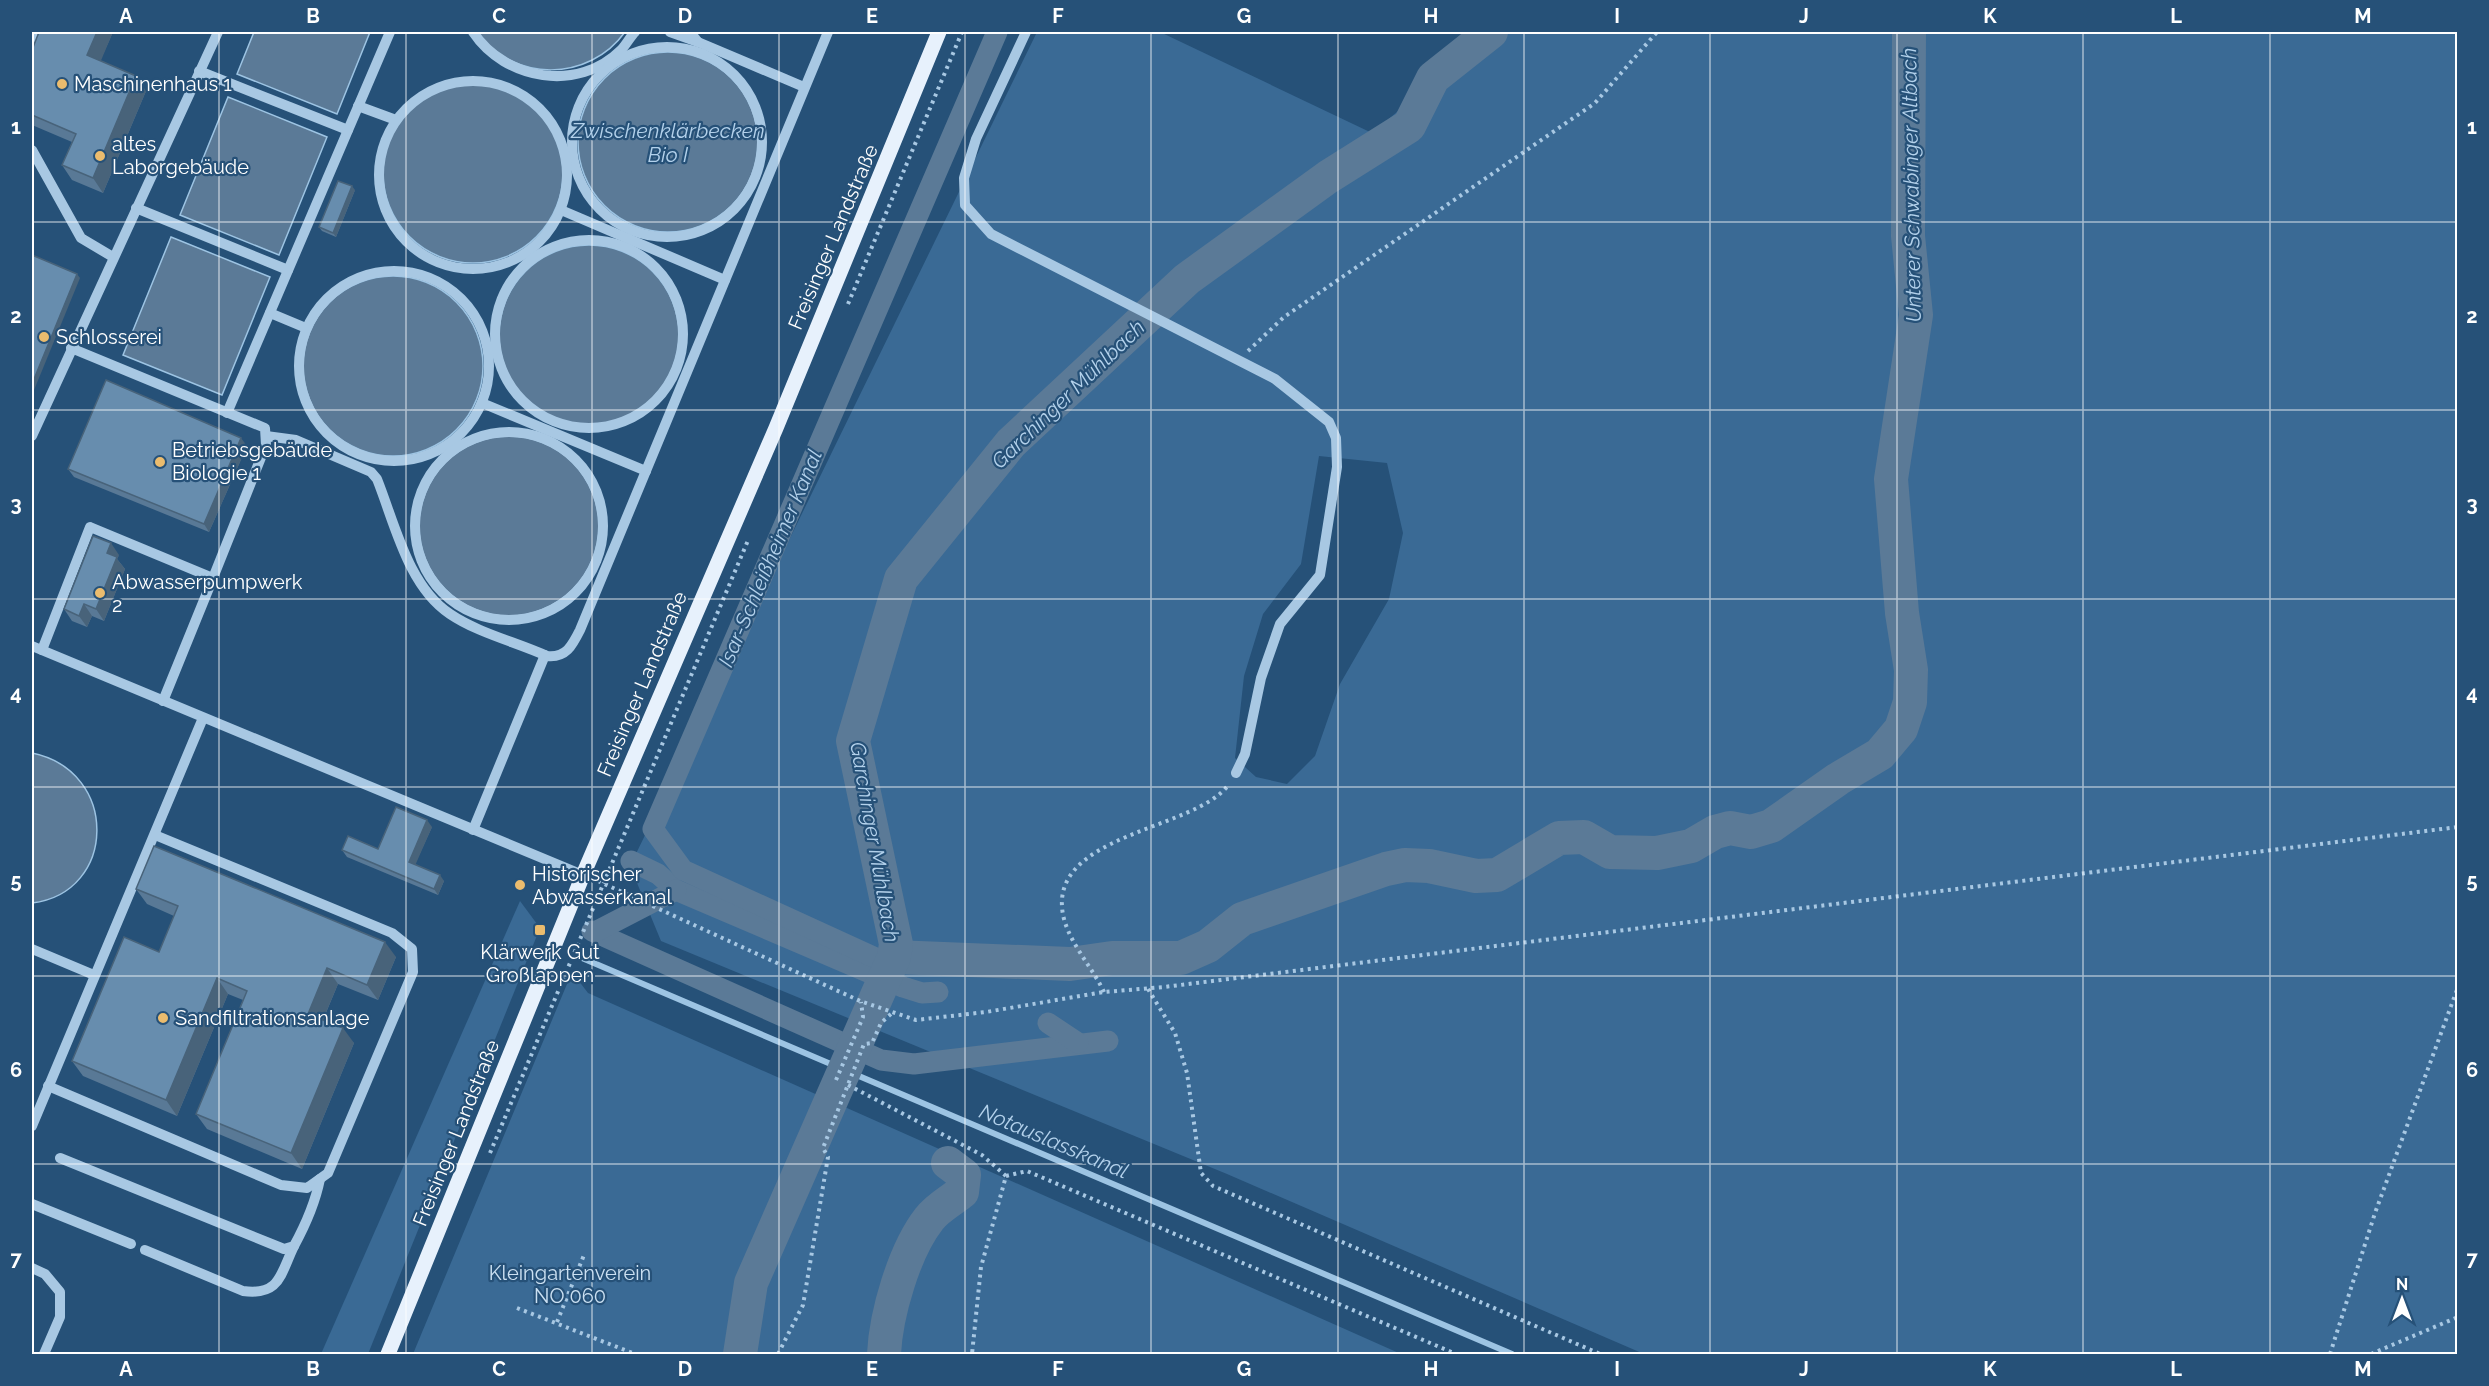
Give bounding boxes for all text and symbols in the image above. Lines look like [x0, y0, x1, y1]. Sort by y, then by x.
text: A [119, 4, 133, 28]
text: B [306, 4, 320, 28]
text: C [492, 4, 506, 28]
text: D [678, 4, 692, 28]
text: E [866, 4, 878, 28]
text: F [1052, 4, 1064, 28]
text: G [1237, 4, 1251, 28]
text: H [1424, 4, 1438, 28]
text: I [1614, 4, 1620, 28]
text: J [1799, 4, 1809, 28]
text: K [1983, 4, 1997, 28]
text: L [2170, 4, 2182, 28]
text: M [2354, 4, 2372, 28]
water label: Unterer Schwabinger Altbach [1896, 47, 1926, 323]
place label: Maschinenhaus 1 [74, 72, 232, 96]
marker: Maschinenhaus 1 [55, 77, 69, 91]
text: 1 [11, 115, 21, 139]
text: 1 [2467, 115, 2477, 139]
water label: Zwischenklärbecken Bio I [570, 118, 765, 167]
place label: altes Laborgebäude [112, 132, 249, 179]
street label: Freisinger Landstraße [783, 141, 883, 333]
marker: altes Laborgebäude [93, 149, 107, 163]
text: 2 [10, 304, 22, 328]
text: 2 [2466, 304, 2478, 328]
water label: Garchinger Mühlbach [986, 314, 1150, 474]
place label: Schlosserei [56, 325, 162, 349]
marker: Schlosserei [37, 330, 51, 344]
place label: Betriebsgebäude Biologie 1 [172, 438, 332, 485]
water label: Isar-Schleißheimer Kanal [713, 446, 827, 670]
marker: Betriebsgebäude Biologie 1 [153, 455, 167, 469]
text: 3 [10, 492, 22, 516]
text: 3 [2466, 492, 2478, 516]
place label: Abwasserpumpwerk 2 [112, 570, 303, 617]
marker: Abwasserpumpwerk 2 [93, 586, 107, 600]
street label: Freisinger Landstraße [592, 588, 692, 780]
text: 4 [10, 681, 22, 705]
text: 4 [2466, 681, 2478, 705]
water label: Garchinger Mühlbach [845, 740, 905, 944]
place label: Historischer Abwasserkanal [532, 862, 673, 909]
text: 5 [10, 869, 22, 893]
text: 5 [2466, 869, 2478, 893]
marker: Historischer Abwasserkanal [513, 878, 527, 892]
marker: Klärwerk Gut Großlappen [533, 923, 547, 937]
place label: Klärwerk Gut Großlappen [480, 940, 600, 987]
place label: Sandfiltrationsanlage [175, 1006, 370, 1030]
marker: Sandfiltrationsanlage [156, 1011, 170, 1025]
street label: Freisinger Landstraße [408, 1036, 504, 1230]
text: 6 [10, 1058, 22, 1082]
text: 6 [2466, 1058, 2478, 1082]
water label: Notauslasskanal [976, 1098, 1132, 1184]
text: 7 [10, 1247, 22, 1271]
text: 7 [2466, 1247, 2478, 1271]
park label: Kleingartenverein NO 060 [489, 1261, 651, 1308]
north arrow [2372, 1269, 2432, 1329]
text: N [2396, 1275, 2408, 1294]
text: A [119, 1357, 133, 1381]
text: B [306, 1357, 320, 1381]
text: C [492, 1357, 506, 1381]
text: D [678, 1357, 692, 1381]
text: E [866, 1357, 878, 1381]
text: F [1052, 1357, 1064, 1381]
text: G [1237, 1357, 1251, 1381]
text: H [1424, 1357, 1438, 1381]
text: I [1614, 1357, 1620, 1381]
text: J [1799, 1357, 1809, 1381]
text: K [1983, 1357, 1997, 1381]
text: L [2170, 1357, 2182, 1381]
text: M [2354, 1357, 2372, 1381]

